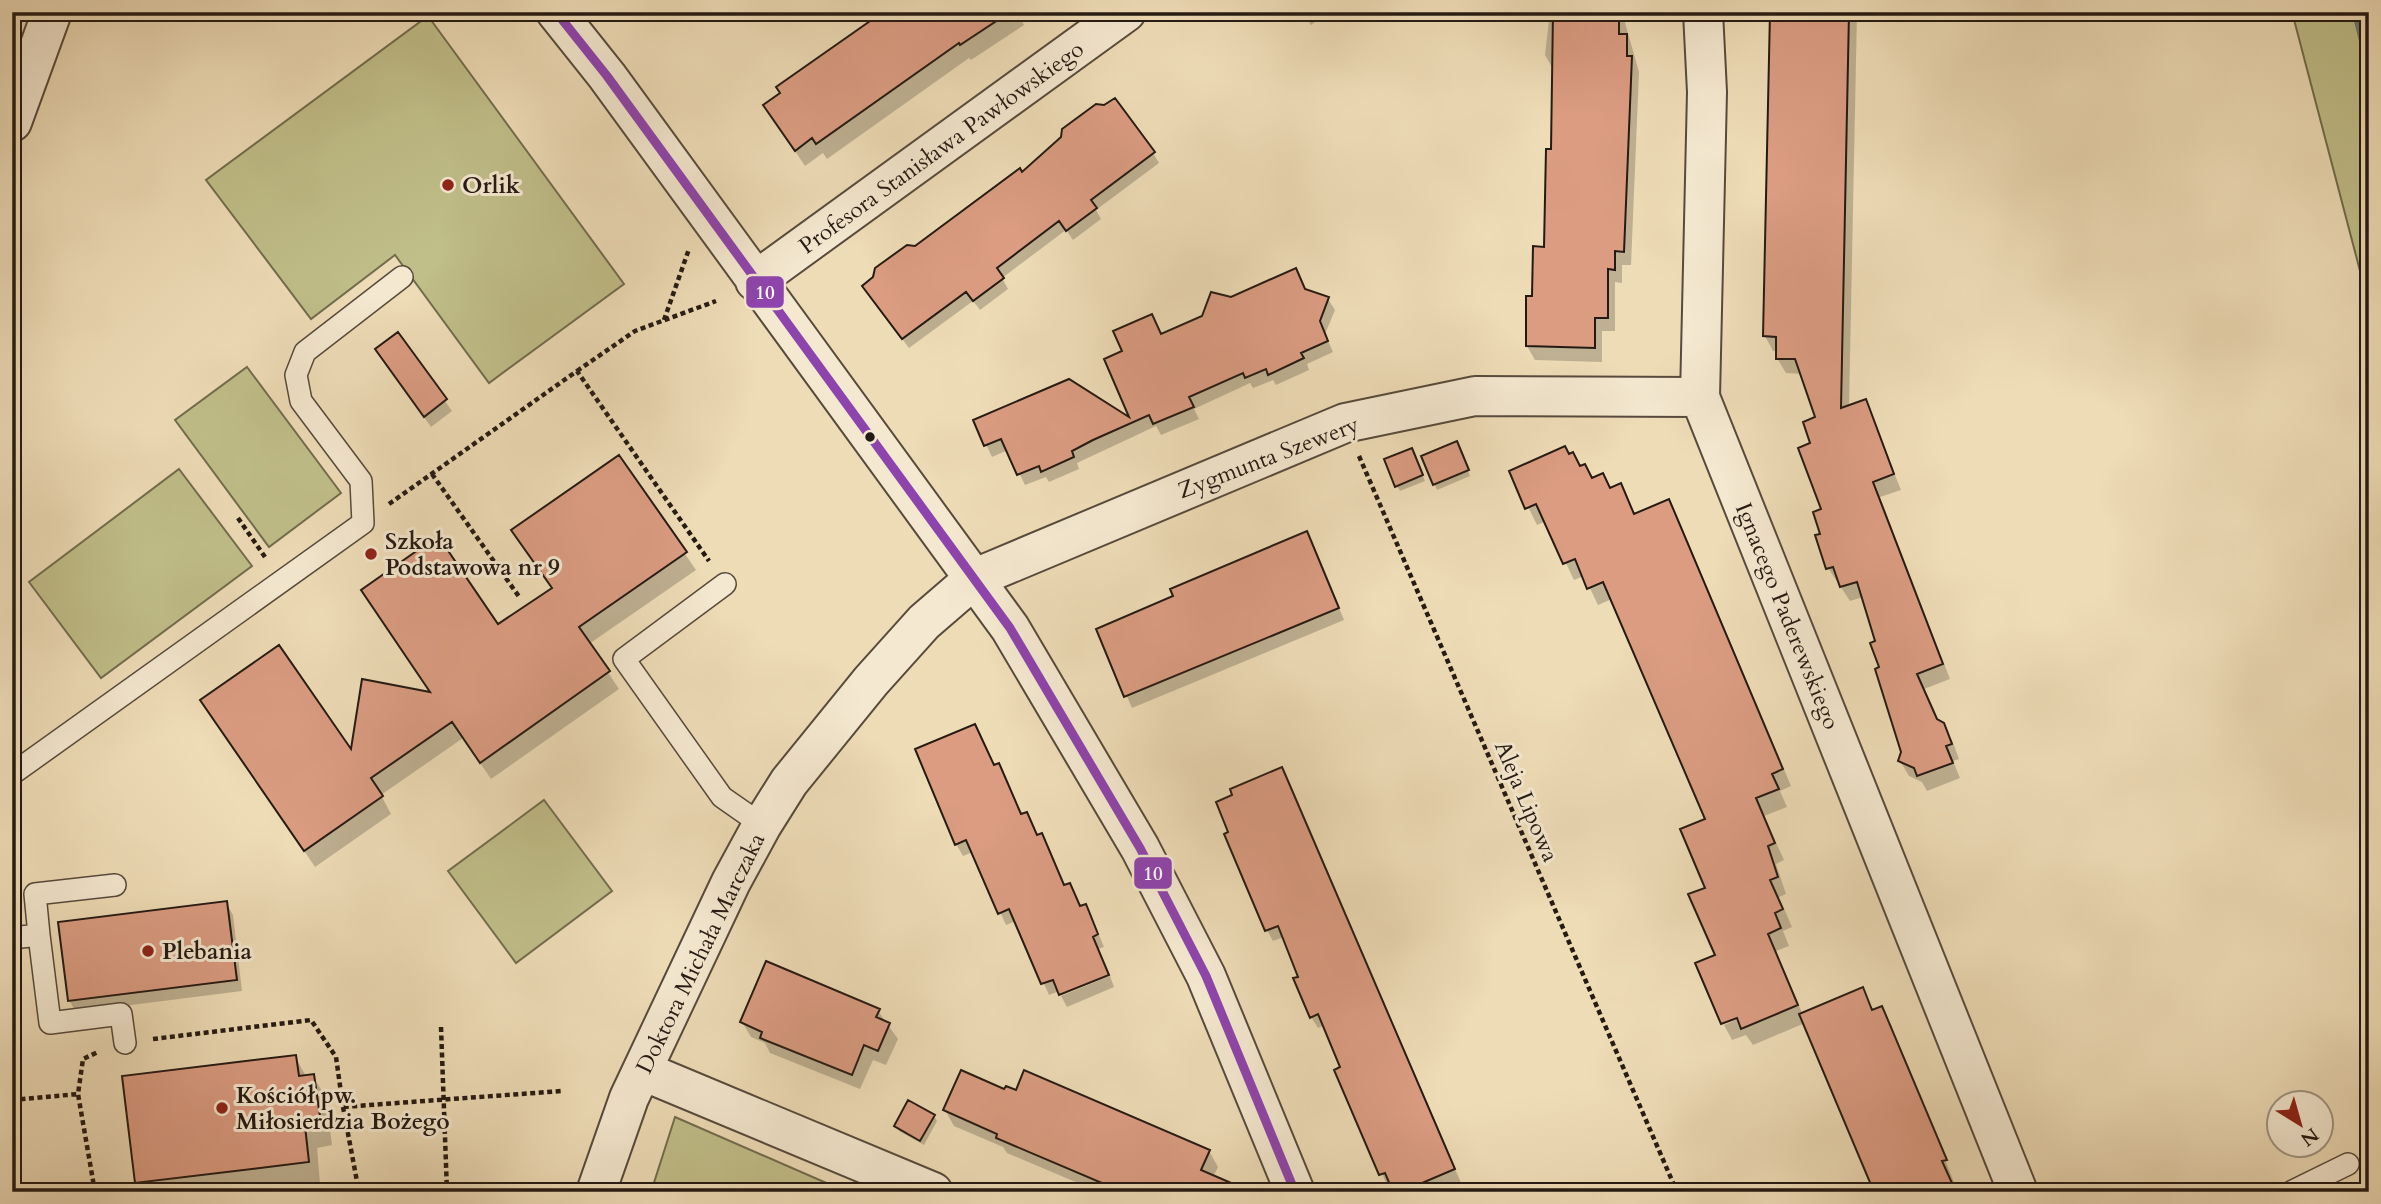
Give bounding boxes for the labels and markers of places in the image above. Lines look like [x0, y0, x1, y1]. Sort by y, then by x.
place label: Orlik [462, 170, 521, 201]
marker: Orlik [440, 177, 456, 193]
unlabelled marker [863, 430, 877, 444]
place label: Szkoła Podstawowa nr 9 [385, 526, 560, 583]
marker: Szkoła Podstawowa nr 9 [363, 546, 379, 562]
place label: Plebania [162, 936, 253, 967]
marker: Plebania [140, 943, 156, 959]
place label: Kościół pw. Miłosierdzia Bożego [236, 1080, 450, 1137]
marker: Kościół pw. Miłosierdzia Bożego [214, 1100, 230, 1116]

